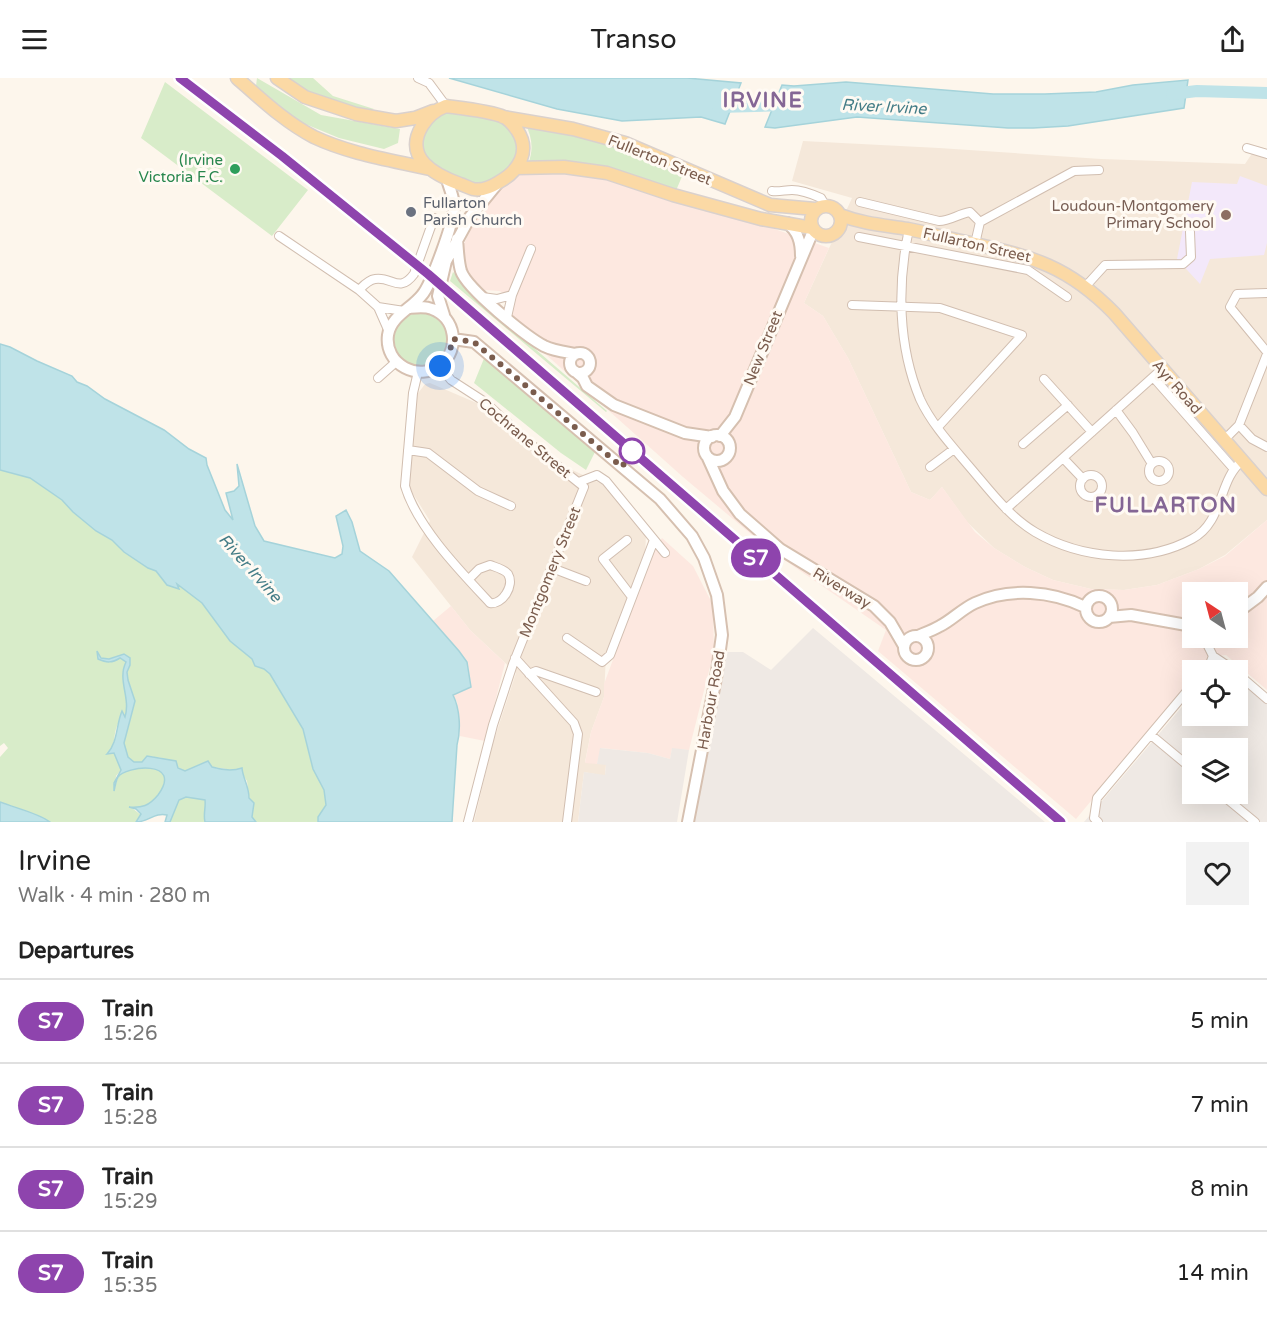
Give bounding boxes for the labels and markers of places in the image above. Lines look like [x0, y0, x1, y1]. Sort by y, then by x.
place label: (Irvine Victoria F.C. [139, 151, 223, 186]
marker: (Irvine Victoria F.C. [228, 162, 242, 176]
place label: Fullarton Parish Church [423, 194, 522, 229]
place label: Loudoun-Montgomery Primary School [1052, 197, 1214, 232]
marker: Fullarton Parish Church [404, 205, 418, 219]
marker: Loudoun-Montgomery Primary School [1219, 208, 1233, 222]
unlabelled marker [619, 438, 645, 464]

